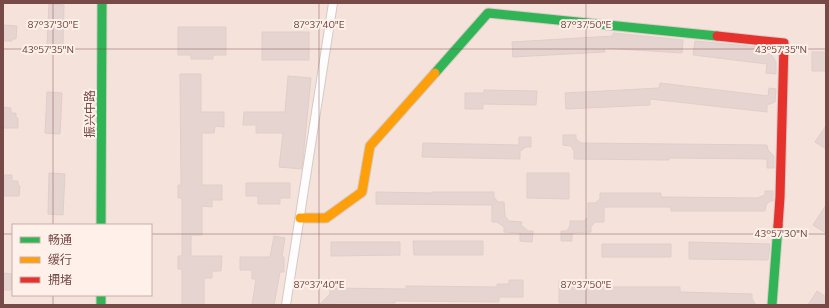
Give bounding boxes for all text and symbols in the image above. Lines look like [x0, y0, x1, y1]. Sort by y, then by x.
text: 87°37'30"E [28, 18, 79, 30]
text: 87°37'40"E [293, 18, 345, 30]
text: 87°37'50"E [561, 18, 612, 30]
text: 43°57'35"N [22, 43, 74, 55]
text: 43°57'35"N [755, 43, 807, 55]
street label: 振兴中路 [82, 90, 96, 138]
legend [12, 224, 152, 296]
text: 43°57'30"N [755, 227, 807, 239]
text: 畅通 [48, 232, 72, 246]
text: 缓行 [48, 252, 72, 266]
text: 拥堵 [48, 272, 72, 286]
text: 87°37'40"E [293, 278, 345, 290]
text: 87°37'50"E [561, 278, 612, 290]

